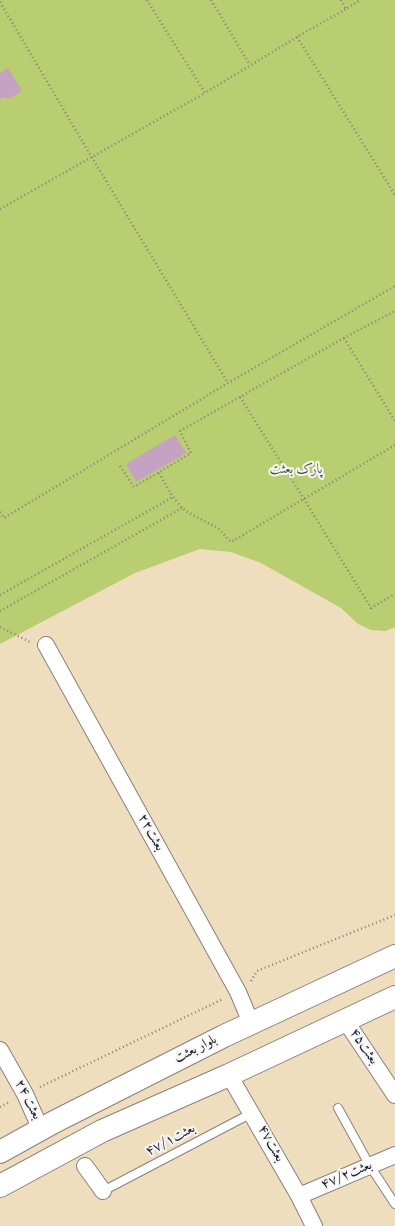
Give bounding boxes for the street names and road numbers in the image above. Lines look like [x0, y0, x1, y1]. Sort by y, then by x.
street label: بعثت۲۲ [133, 811, 167, 855]
street label: بعثت۴۵ [345, 1026, 381, 1068]
street label: بلوار بعثت [172, 1032, 220, 1068]
street label: بعثت ۲۴ [10, 1077, 44, 1123]
street label: بعثت۴۷/۱ [143, 1121, 199, 1161]
street label: بعثت۴۷ [253, 1122, 287, 1166]
street label: بعثت۴۷/۲ [319, 1158, 375, 1194]

